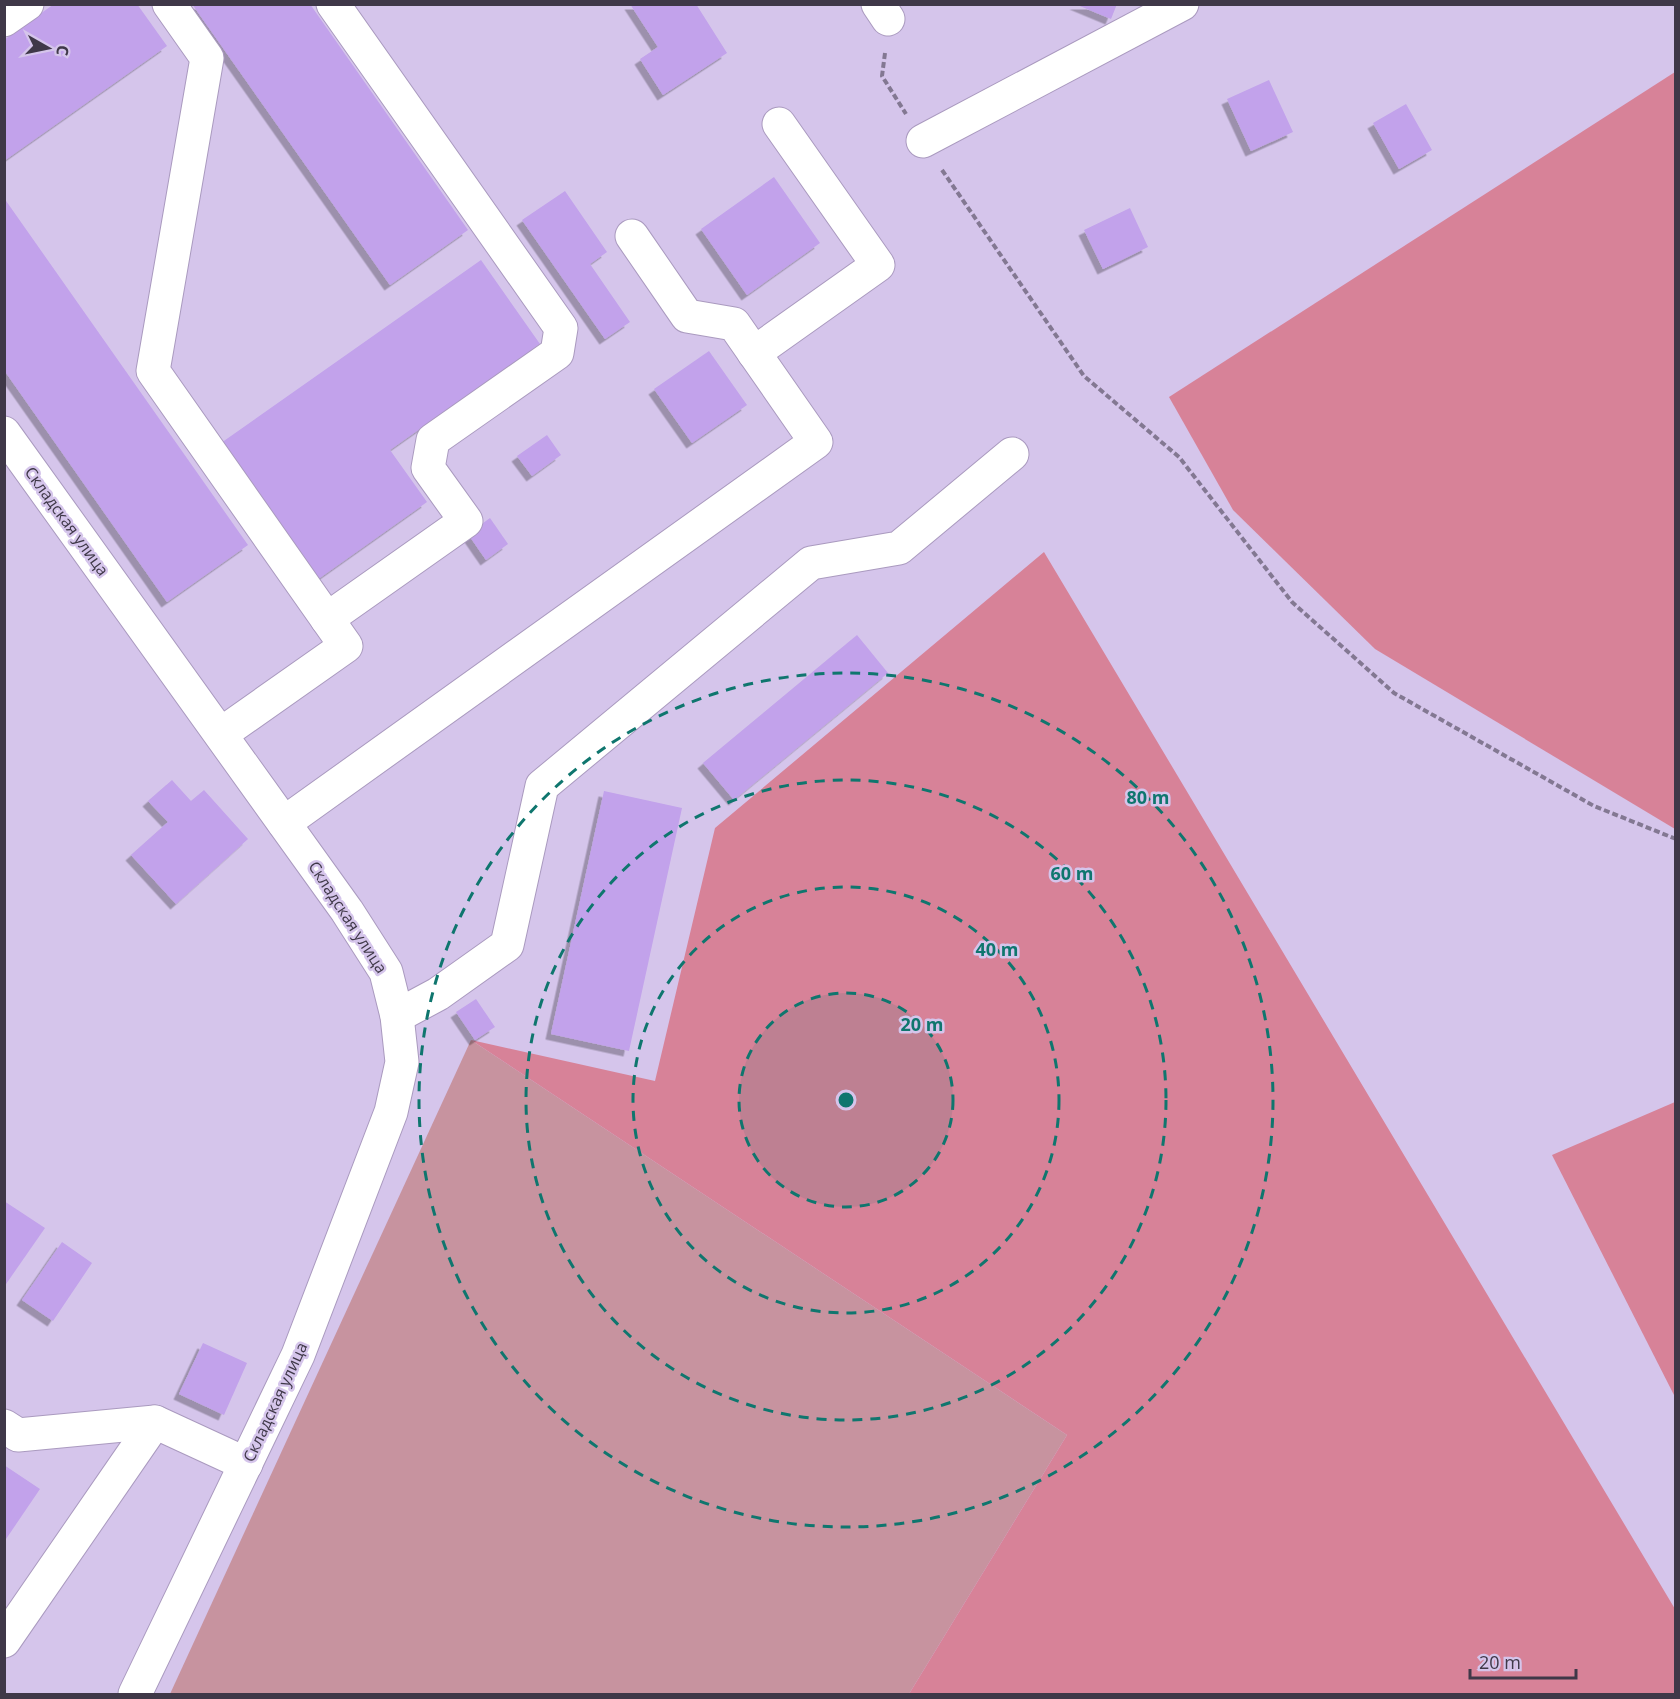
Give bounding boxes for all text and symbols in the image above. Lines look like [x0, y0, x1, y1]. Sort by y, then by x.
north arrow [18, 18, 78, 78]
text: С [51, 44, 74, 57]
street label: Складская улица [20, 462, 114, 580]
text: 80 m [1127, 785, 1169, 809]
street label: Складская улица [303, 857, 393, 977]
text: 60 m [1051, 861, 1093, 885]
text: 40 m [976, 937, 1018, 961]
text: 20 m [901, 1012, 943, 1036]
centre of rings [836, 1090, 856, 1110]
street label: Складская улица [238, 1339, 312, 1465]
scale bar [1470, 1642, 1576, 1680]
text: 20 m [1479, 1650, 1521, 1674]

